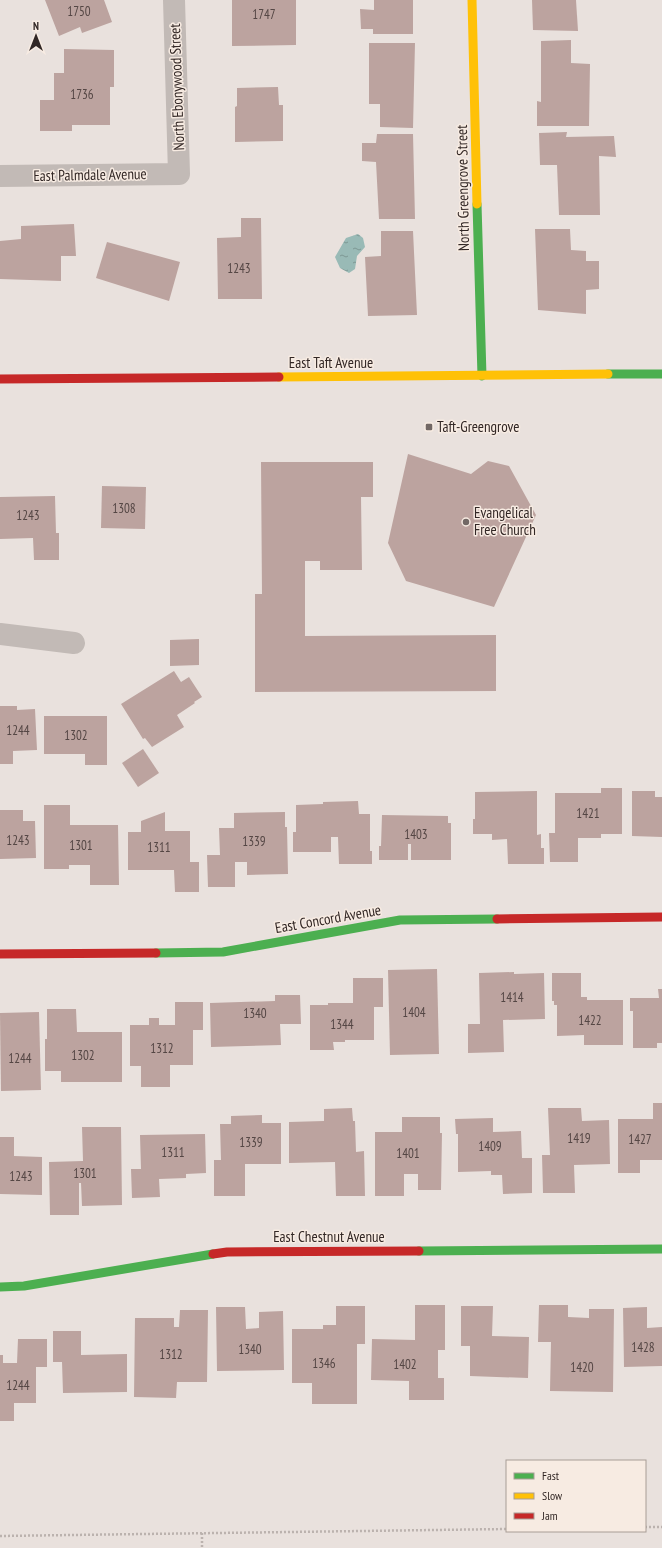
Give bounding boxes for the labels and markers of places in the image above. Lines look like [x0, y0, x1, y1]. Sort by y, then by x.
place label: Taft-Greengrove [437, 417, 520, 436]
marker: Taft-Greengrove [424, 422, 434, 432]
place label: Evangelical Free Church [474, 503, 536, 539]
marker: Evangelical Free Church [461, 517, 471, 527]

